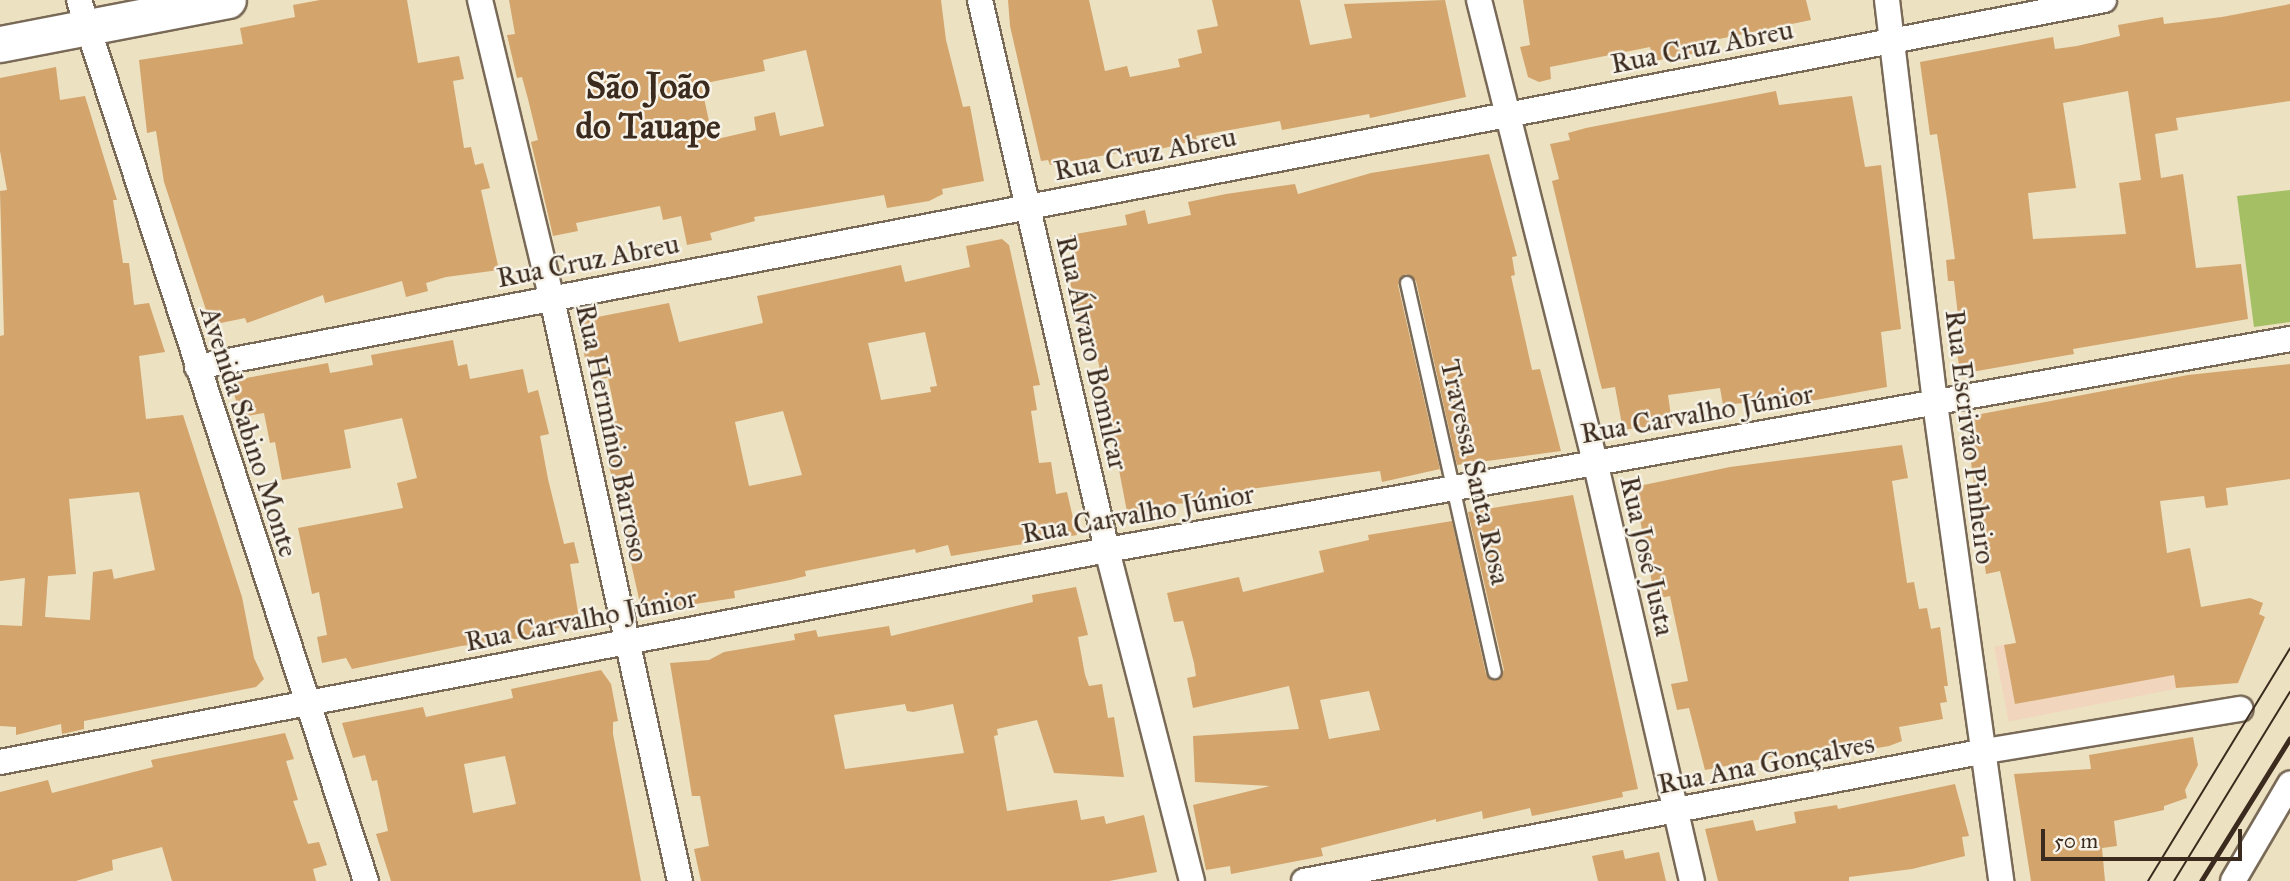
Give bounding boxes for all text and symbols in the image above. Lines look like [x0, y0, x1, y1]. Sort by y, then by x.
street label: Rua Cruz Abreu [1608, 13, 1796, 81]
district label: São João do Tauape [575, 66, 721, 148]
street label: Rua Cruz Abreu [1051, 120, 1239, 188]
street label: Rua Cruz Abreu [494, 227, 682, 295]
street label: Rua Álvaro Bomilcar [1049, 232, 1135, 474]
street label: Rua Hermínio Barroso [568, 301, 656, 565]
street label: Avenida Sabino Monte [193, 303, 305, 561]
street label: Rua Escrivão Pinheiro [1938, 308, 2002, 566]
street label: Travessa Santa Rosa [1433, 356, 1517, 588]
street label: Rua Carvalho Júnior [1578, 377, 1816, 451]
street label: Rua José Justa [1612, 473, 1682, 639]
street label: Rua Carvalho Júnior [1019, 477, 1257, 551]
street label: Rua Carvalho Júnior [462, 581, 700, 659]
street label: Rua Ana Gonçalves [1655, 727, 1877, 801]
scale bar [2045, 814, 2246, 858]
text: 50 m [2054, 828, 2098, 854]

